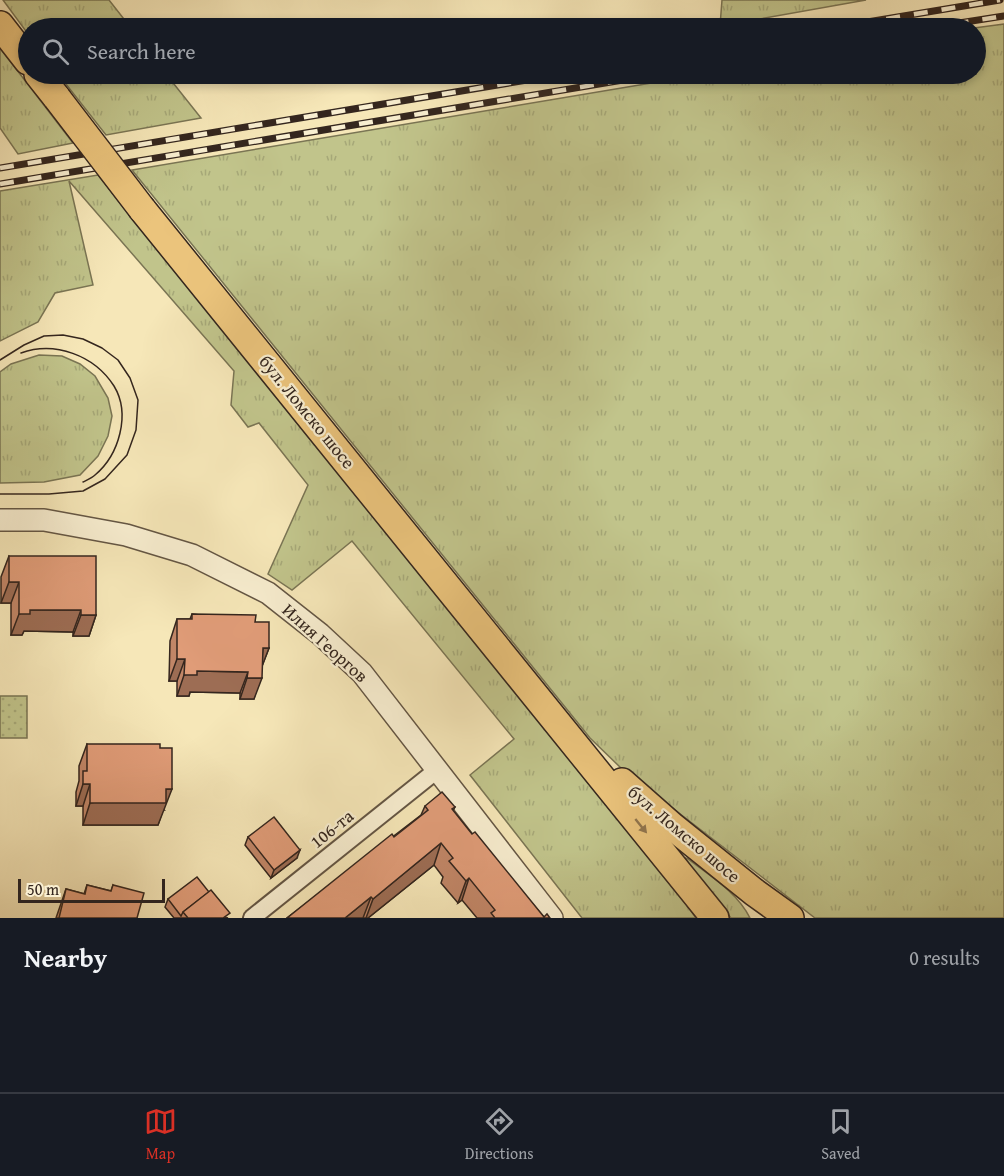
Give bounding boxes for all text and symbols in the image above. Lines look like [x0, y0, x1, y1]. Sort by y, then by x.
search box [18, 18, 986, 84]
icon: search [39, 35, 72, 68]
text: Search here [87, 35, 196, 67]
street label: бул. Ломско шосе [253, 349, 362, 475]
street label: Илия Георгов [276, 597, 374, 689]
street label: бул. Ломско шосе [622, 778, 747, 889]
street label: 106-та [304, 802, 360, 855]
one-way arrow [635, 819, 647, 834]
scale bar [18, 876, 165, 904]
text: 50 m [27, 877, 59, 901]
text: Nearby [24, 938, 107, 977]
text: 0 results [909, 943, 980, 972]
tab: Map [144, 1105, 177, 1165]
tab: Directions [465, 1105, 534, 1165]
tab: Saved [821, 1105, 860, 1165]

